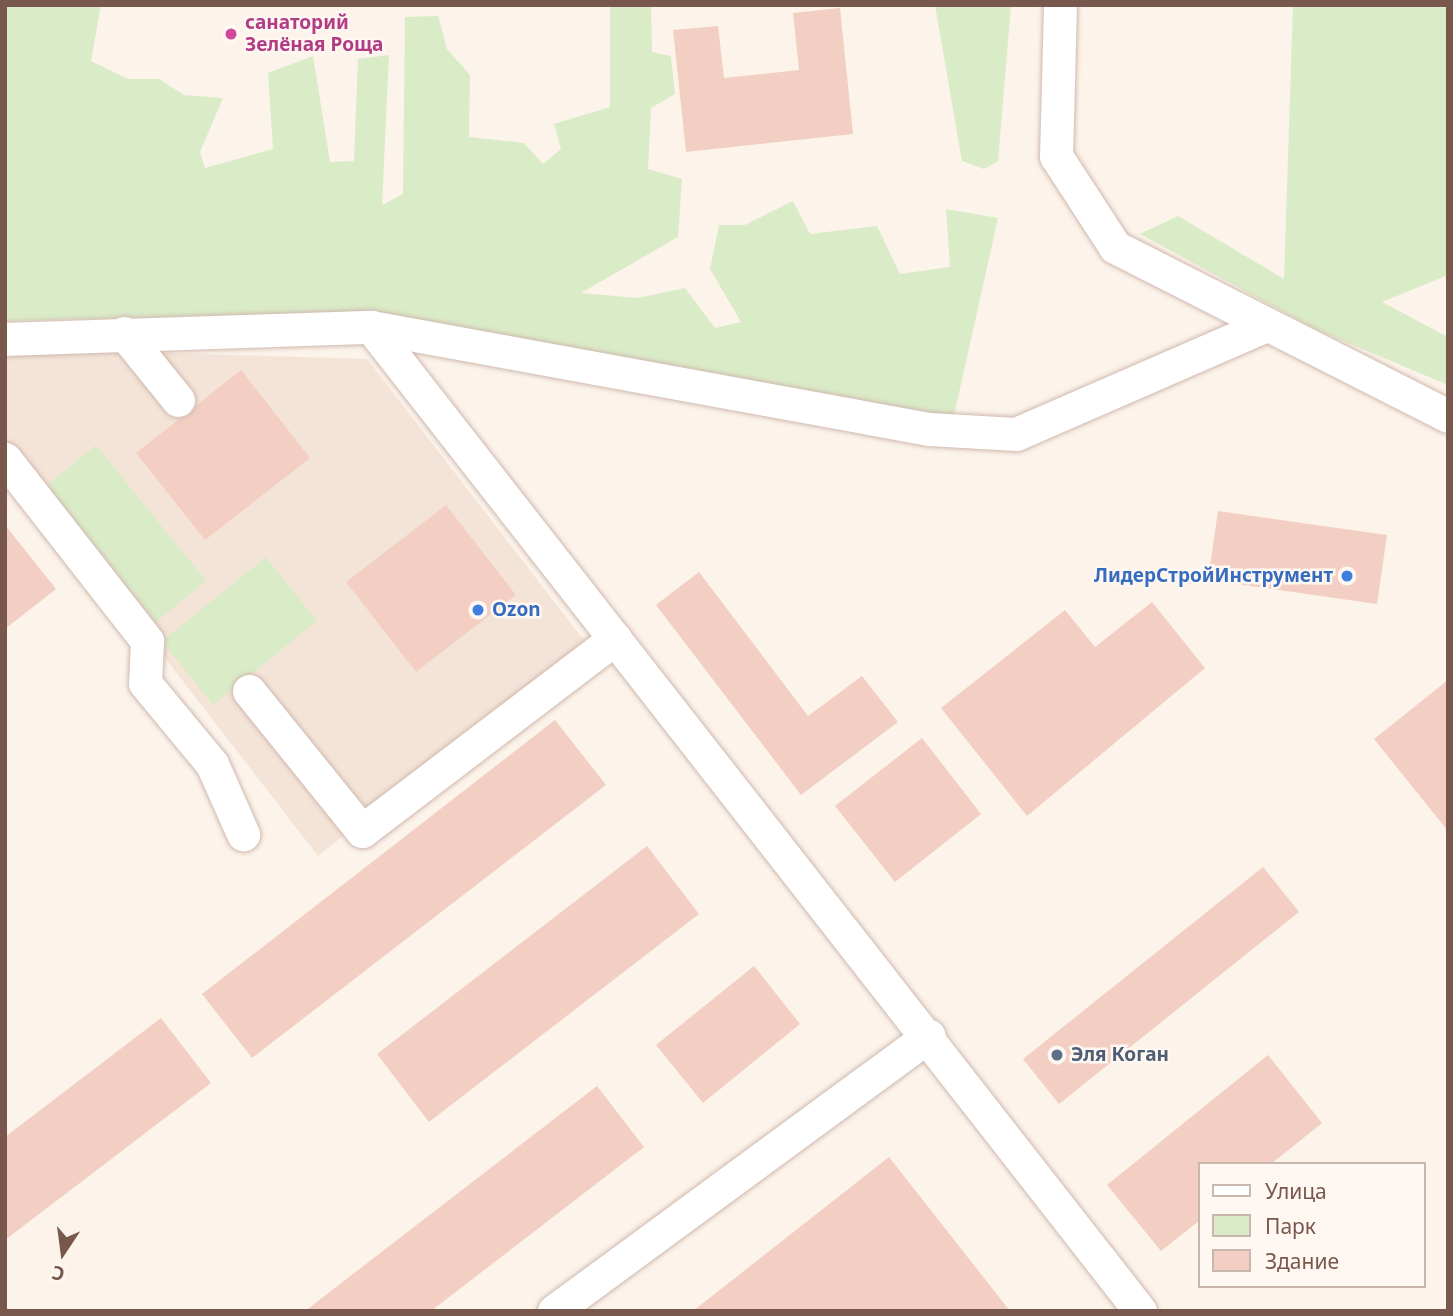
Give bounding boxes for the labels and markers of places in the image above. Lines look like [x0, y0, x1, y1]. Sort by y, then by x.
place label: санаторий Зелёная Роща [245, 12, 383, 56]
marker: санаторий Зелёная Роща [223, 26, 239, 42]
place label: ЛидерСтройИнструмент [1094, 565, 1333, 587]
marker: ЛидерСтройИнструмент [1339, 568, 1355, 584]
place label: Ozon [492, 599, 541, 621]
marker: Ozon [470, 602, 486, 618]
place label: Эля Коган [1071, 1044, 1169, 1066]
marker: Эля Коган [1049, 1047, 1065, 1063]

